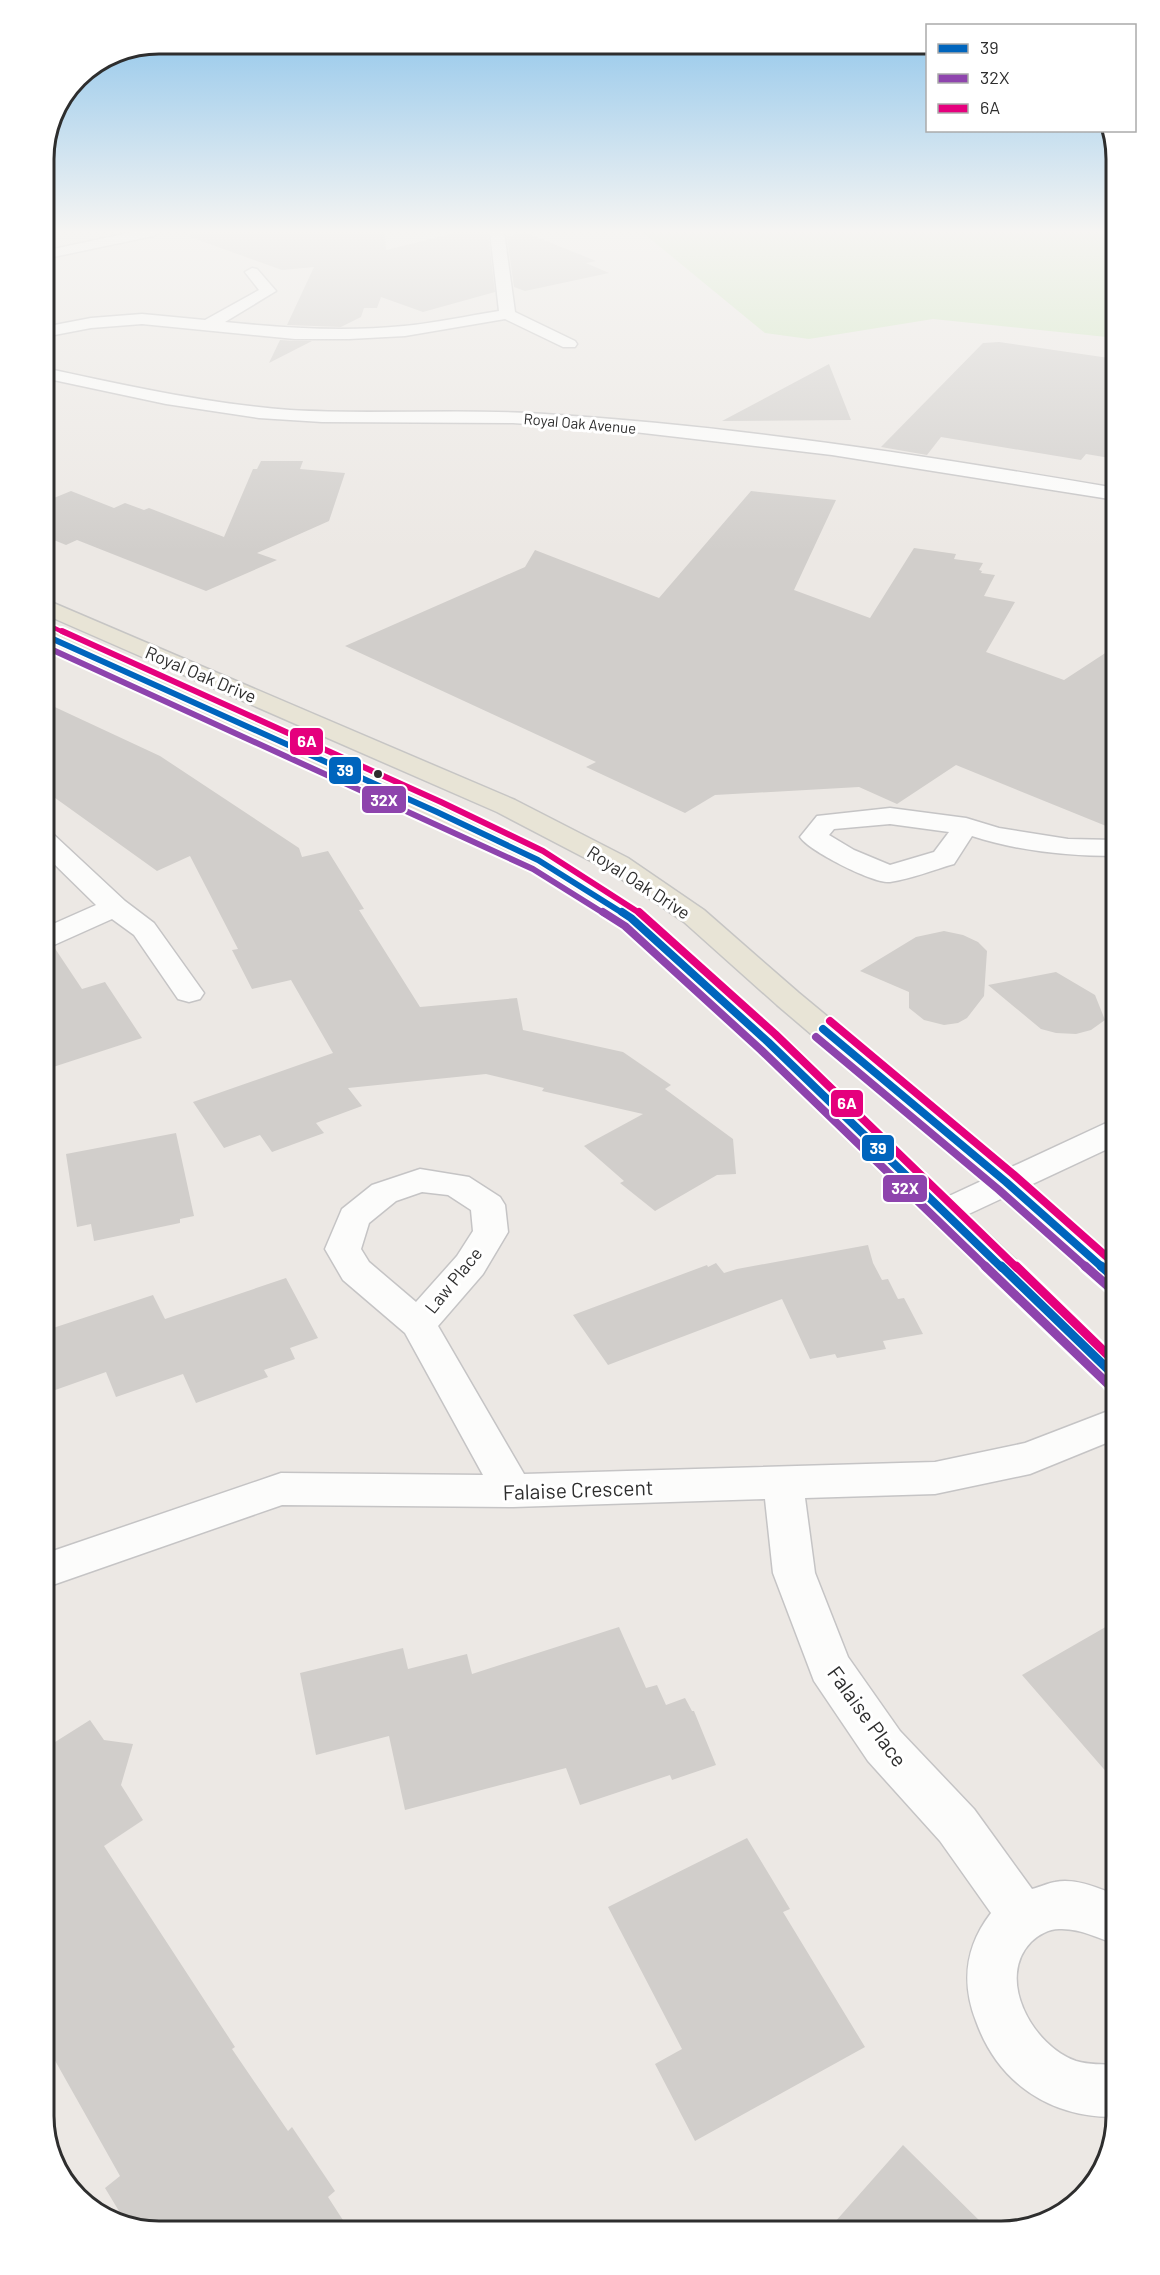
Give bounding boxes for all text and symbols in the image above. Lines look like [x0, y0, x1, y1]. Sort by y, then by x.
legend [926, 24, 1136, 132]
text: 39 [980, 36, 999, 58]
text: 32X [980, 66, 1010, 88]
text: 6A [980, 96, 1000, 118]
street label: Royal Oak Avenue [523, 409, 637, 437]
street label: Royal Oak Drive [142, 641, 260, 707]
line badge: 6A [289, 727, 324, 756]
text: 6A [297, 731, 317, 750]
line badge: 39 [328, 756, 362, 785]
text: 39 [336, 760, 354, 779]
unlabelled marker [372, 768, 384, 780]
line badge: 32X [361, 785, 407, 814]
text: 32X [370, 790, 398, 809]
street label: Royal Oak Drive [583, 841, 695, 923]
line badge: 6A [830, 1089, 864, 1118]
text: 6A [837, 1093, 857, 1112]
line badge: 39 [861, 1134, 895, 1162]
text: 39 [869, 1138, 887, 1157]
line badge: 32X [882, 1174, 928, 1203]
text: 32X [891, 1178, 919, 1197]
street label: Law Place [420, 1242, 486, 1318]
street label: Falaise Crescent [502, 1474, 654, 1504]
street label: Falaise Place [823, 1661, 913, 1771]

